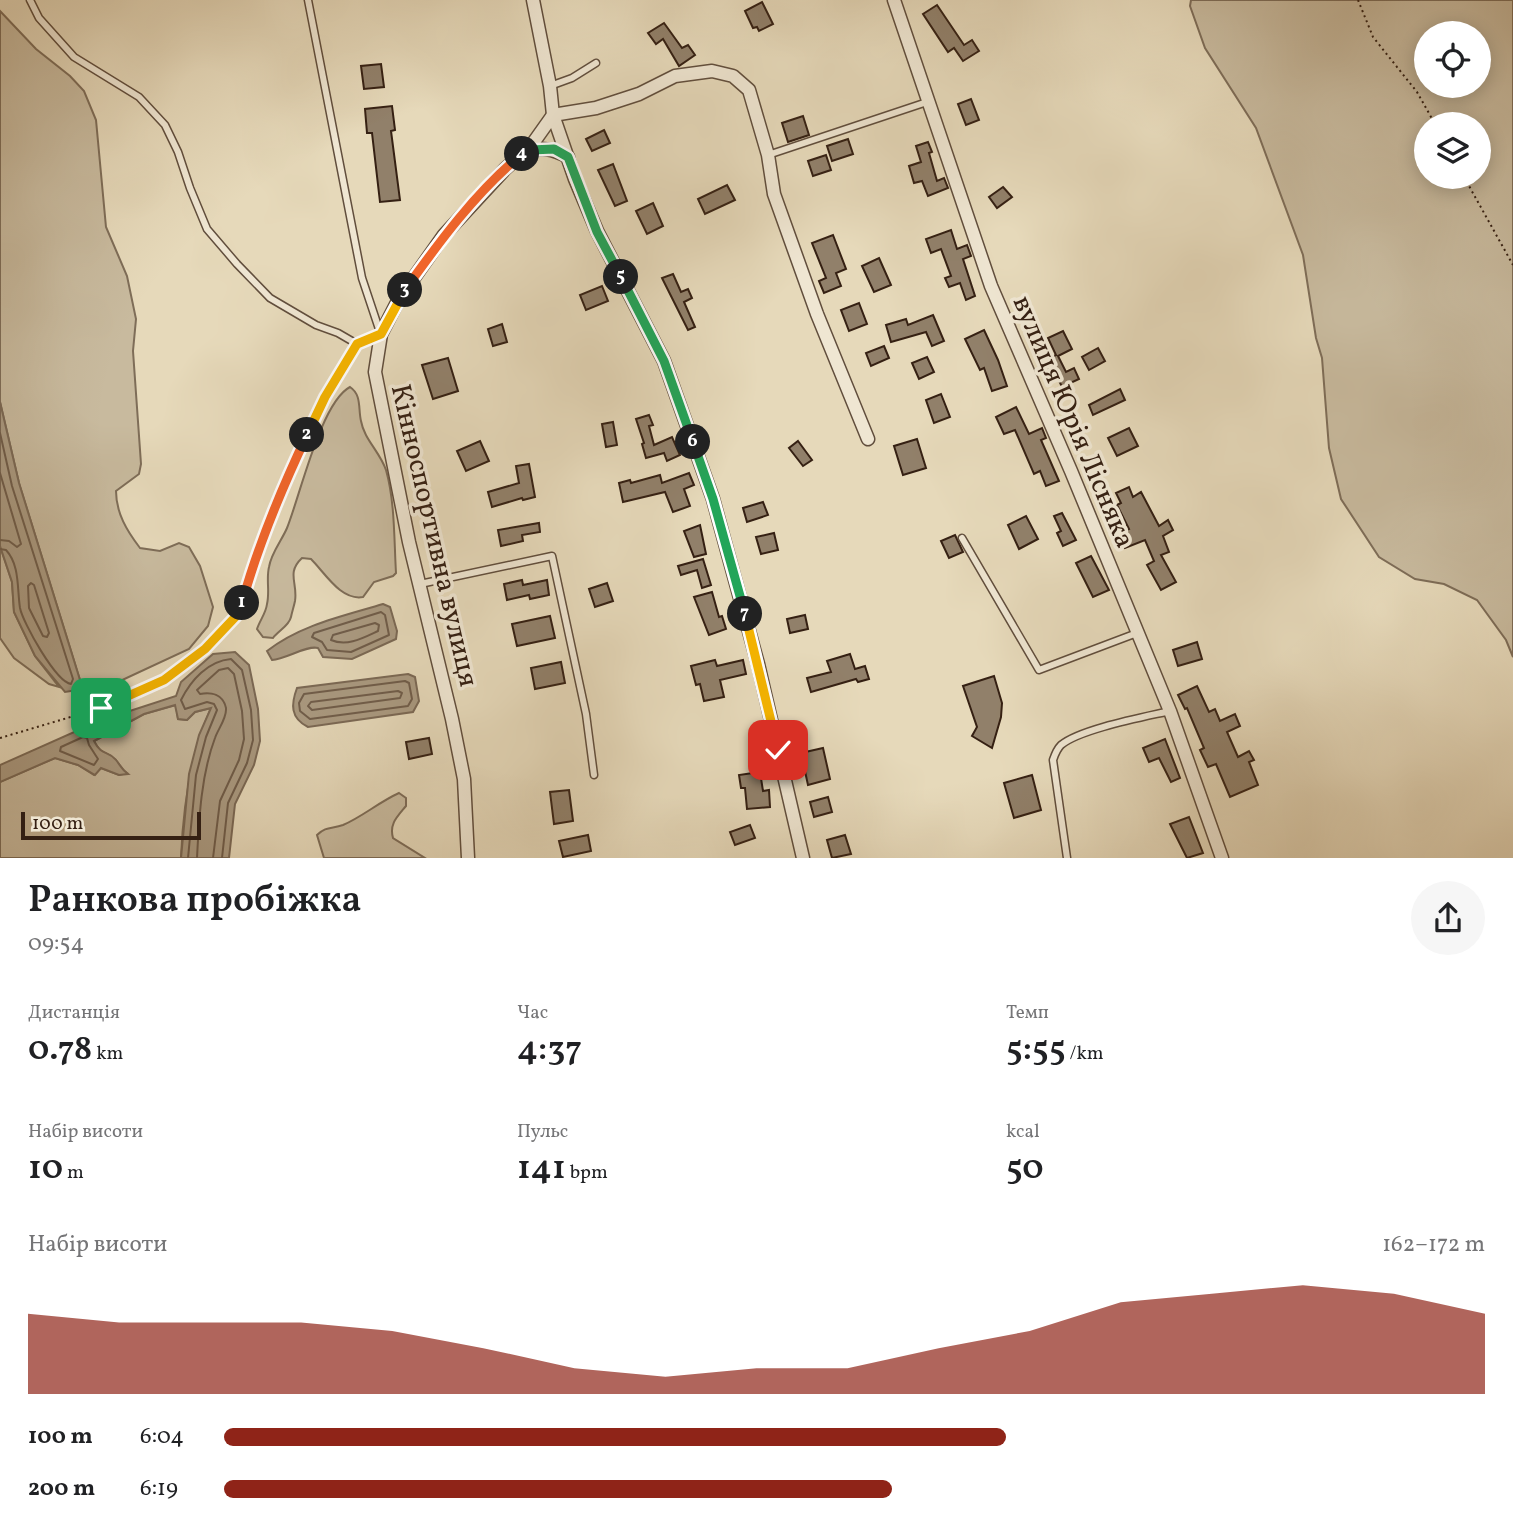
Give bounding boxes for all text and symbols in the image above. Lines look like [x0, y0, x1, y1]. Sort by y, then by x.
map controls [1414, 21, 1491, 189]
button: locate [1414, 21, 1491, 98]
button: layers [1414, 112, 1491, 189]
pin: 4 [504, 136, 540, 172]
text: 4 [516, 140, 527, 166]
pin: 5 [604, 260, 638, 294]
text: 5 [616, 263, 625, 289]
pin: 3 [388, 272, 422, 308]
text: 3 [400, 276, 409, 302]
street label: вулиця Юрія Лісняка [1002, 290, 1144, 554]
street label: Кінноспортивна вулиця [380, 380, 487, 691]
pin: 2 [290, 418, 324, 452]
text: 2 [302, 421, 311, 447]
pin: 6 [676, 424, 710, 460]
text: 6 [687, 428, 698, 454]
pin: 1 [224, 586, 260, 620]
text: 1 [238, 589, 245, 615]
pin: 7 [728, 596, 762, 632]
text: 7 [740, 600, 749, 626]
pin [71, 678, 131, 738]
icon: arrive [82, 689, 120, 727]
pin [748, 720, 808, 780]
icon: check [759, 731, 797, 769]
scale bar [21, 809, 201, 841]
text: 100 m [32, 811, 83, 837]
text: Ранкова пробіжка [28, 875, 362, 928]
button: share [1411, 881, 1485, 955]
text: 09:54 [28, 928, 84, 960]
text: Дистанція [28, 1000, 120, 1026]
text: Час [517, 1000, 548, 1026]
text: Темп [1006, 1000, 1049, 1026]
text: 0.78 [28, 1026, 92, 1074]
text: 4:37 [517, 1026, 582, 1074]
text: 5:55 [1006, 1026, 1066, 1074]
text: km [92, 1041, 123, 1067]
text: /km [1066, 1041, 1104, 1067]
text: Набір висоти [28, 1119, 143, 1145]
text: Пульс [517, 1119, 568, 1145]
text: kcal [1006, 1119, 1040, 1145]
text: 10 [28, 1145, 63, 1193]
text: 141 [517, 1145, 566, 1193]
text: 50 [1006, 1145, 1044, 1193]
text: m [63, 1160, 84, 1186]
text: bpm [566, 1160, 608, 1186]
text: Набір висоти [28, 1229, 167, 1261]
text: 162–172 m [1382, 1229, 1485, 1261]
text: 100 m [28, 1421, 93, 1453]
text: 6:04 [140, 1421, 184, 1453]
text: 200 m [28, 1473, 95, 1505]
text: 6:19 [140, 1473, 178, 1505]

